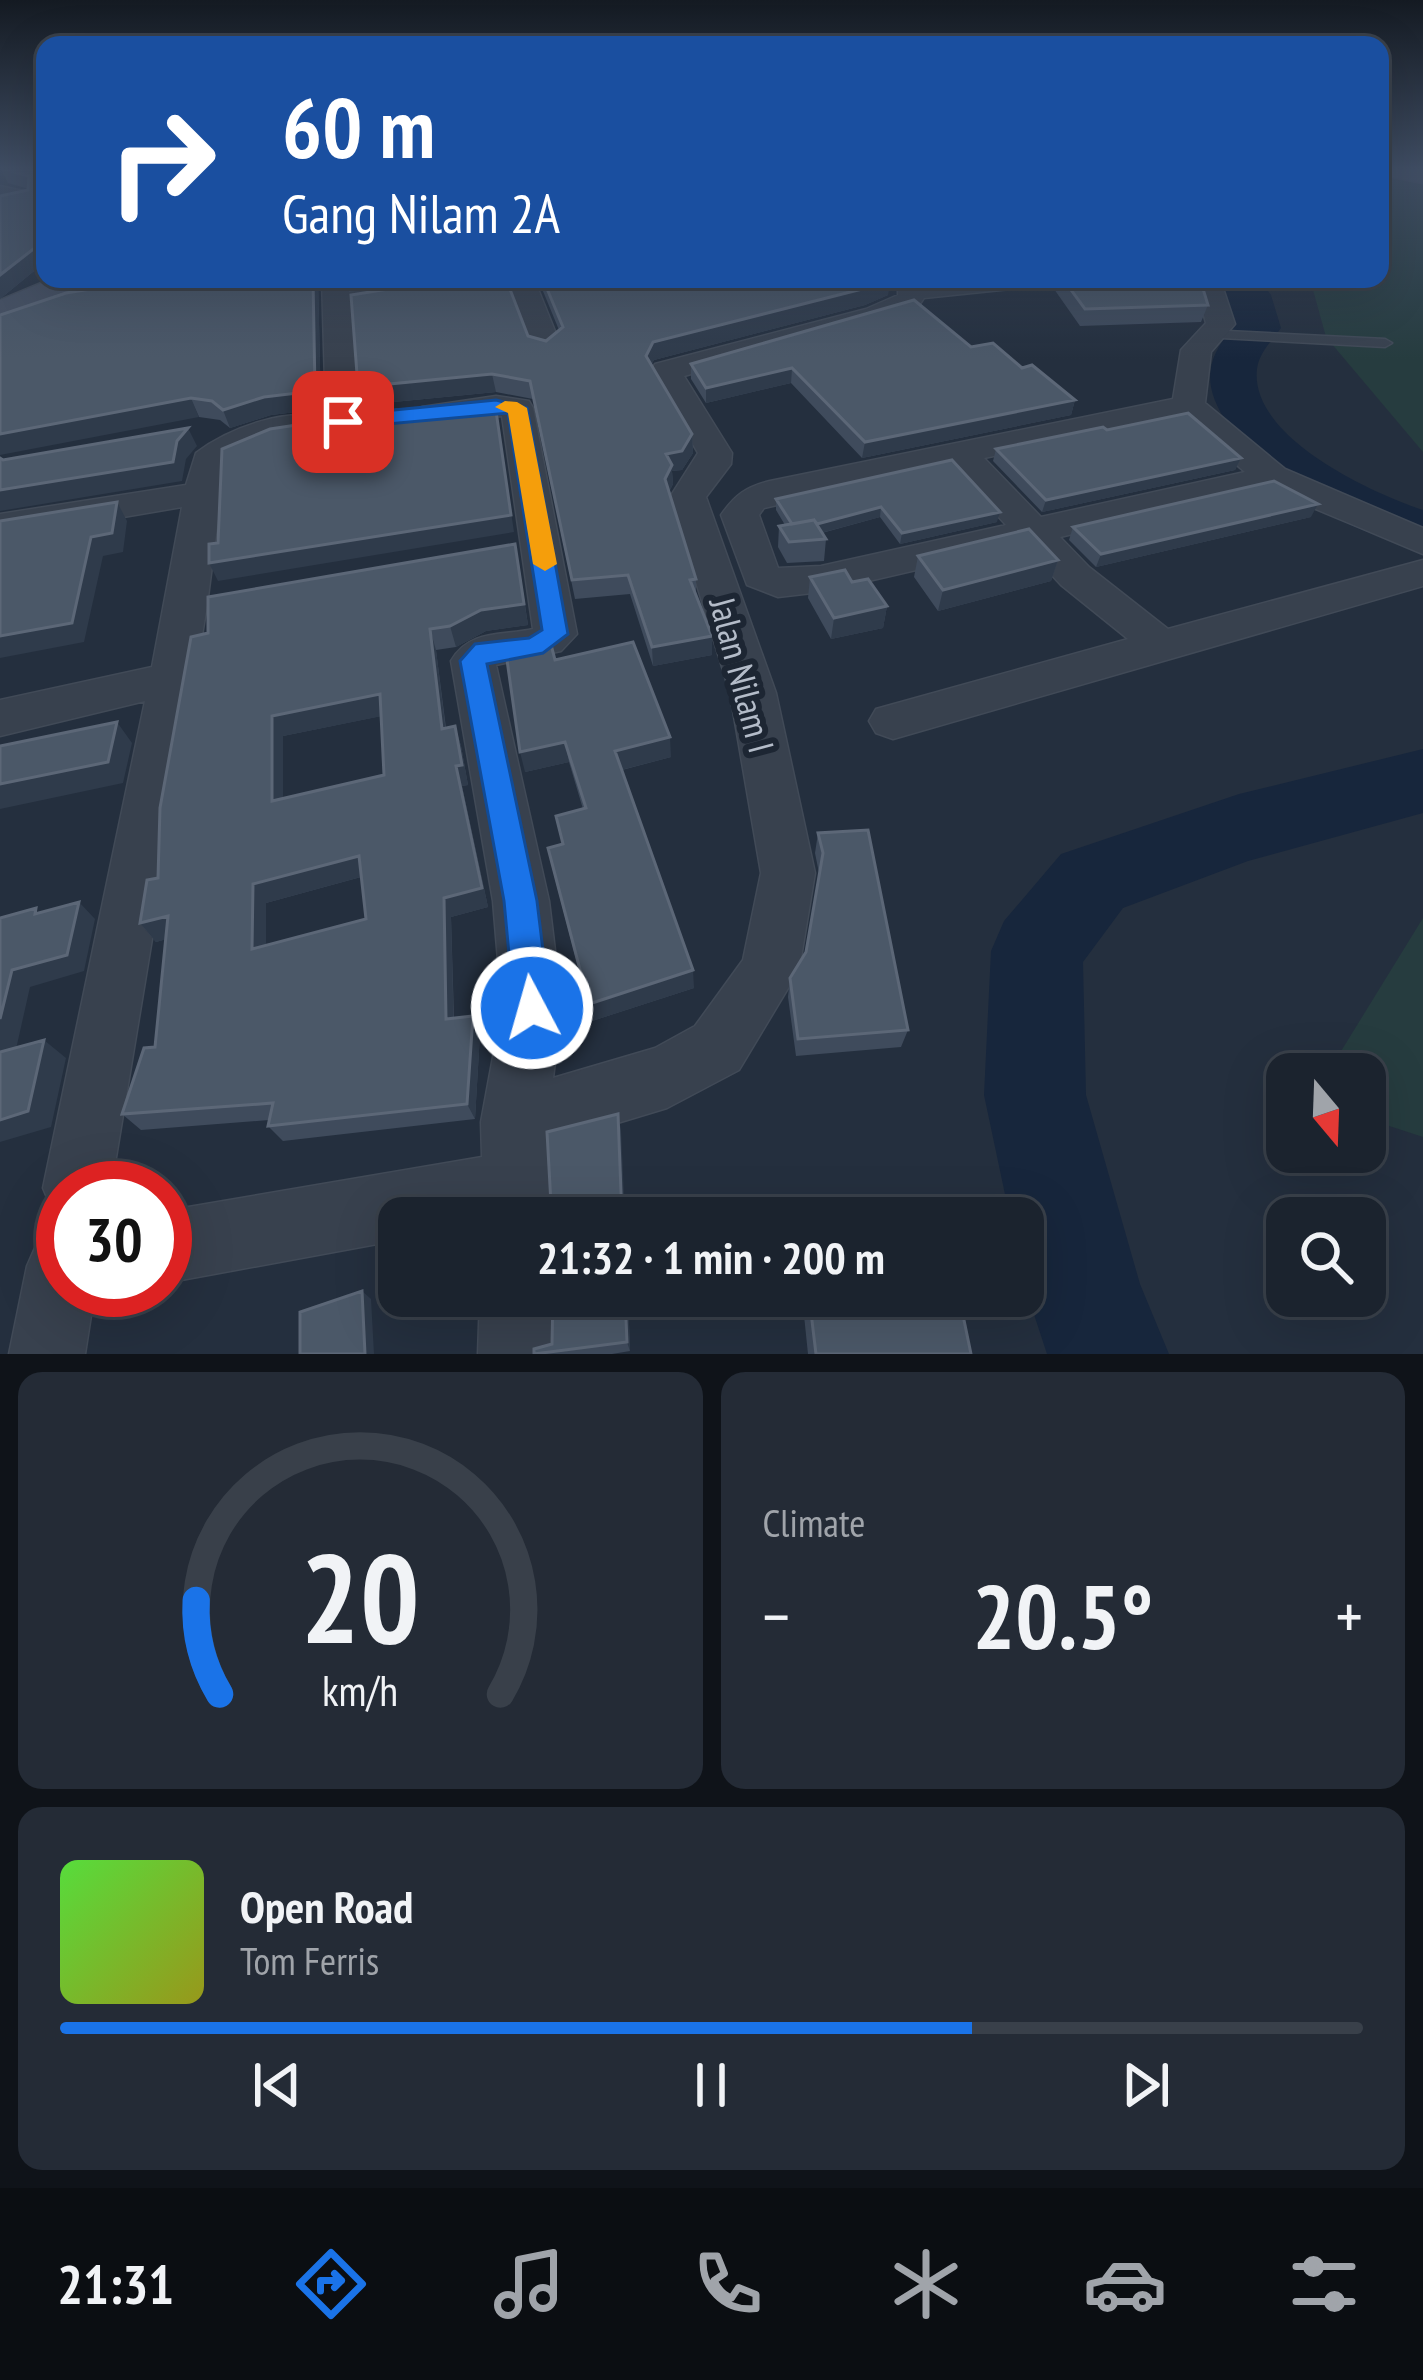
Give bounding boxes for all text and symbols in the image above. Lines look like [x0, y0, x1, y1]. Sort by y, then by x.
text: 60 m [282, 72, 435, 181]
icon: right [84, 84, 240, 240]
text: Gang Nilam 2A [282, 178, 560, 248]
pin [292, 371, 394, 473]
icon: arrive [310, 389, 376, 455]
street label: Jalan Nilam I [699, 591, 786, 758]
position arrow [469, 945, 595, 1071]
north arrow [1266, 1053, 1386, 1173]
map controls [1266, 1053, 1386, 1317]
speed limit sign: 30 [36, 1161, 192, 1317]
button: search [1266, 1197, 1386, 1317]
text: 21:32 · 1 min · 200 m [537, 1228, 885, 1286]
text: Climate [763, 1497, 865, 1548]
text: 20 [301, 1516, 420, 1677]
text: 20.5° [972, 1557, 1153, 1674]
text: − [763, 1573, 790, 1658]
text: + [1336, 1573, 1363, 1658]
text: km/h [322, 1661, 398, 1717]
text: Open Road [240, 1877, 413, 1935]
text: Tom Ferris [240, 1935, 379, 1986]
icon: previous [244, 2052, 310, 2118]
icon: pause [678, 2052, 744, 2118]
icon: next [1113, 2052, 1179, 2118]
icon: directions [289, 2242, 373, 2326]
icon: music [487, 2242, 571, 2326]
icon: phone [686, 2242, 770, 2326]
icon: climate [884, 2242, 968, 2326]
icon: car [1083, 2242, 1167, 2326]
icon: filters [1282, 2242, 1366, 2326]
text: 21:31 [57, 2249, 174, 2319]

